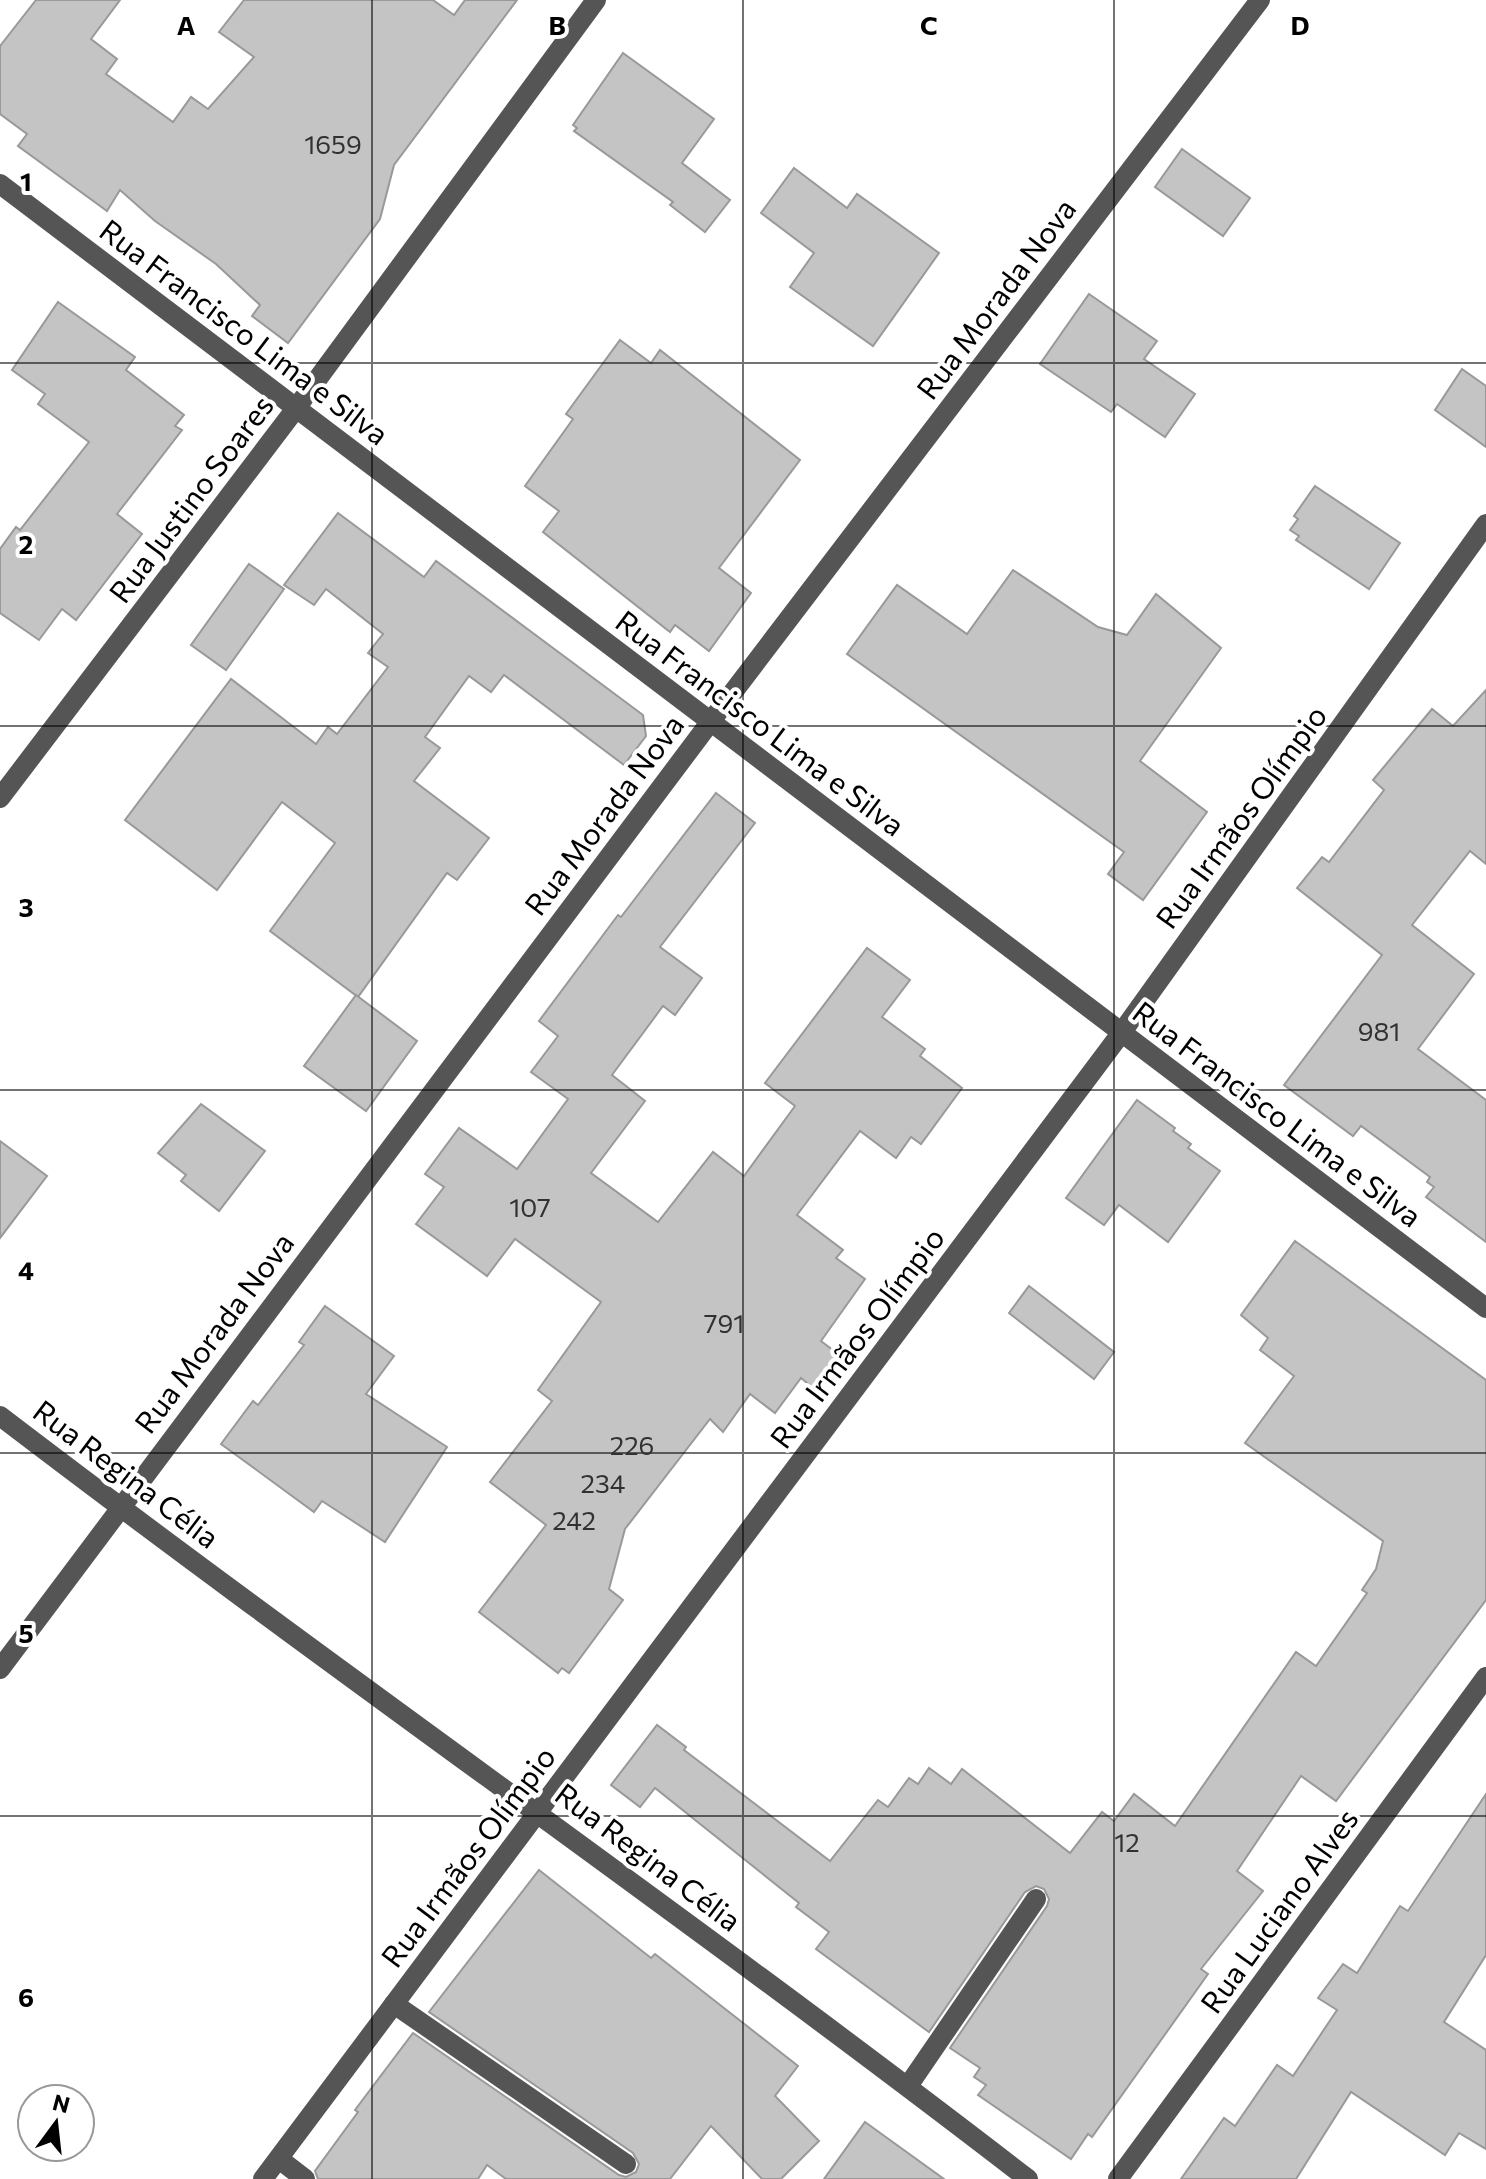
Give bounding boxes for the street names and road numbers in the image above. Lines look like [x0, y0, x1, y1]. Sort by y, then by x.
street label: Rua Morada Nova [908, 190, 1082, 406]
street label: Rua Francisco Lima e Silva [93, 210, 397, 452]
street label: Rua Justino Soares [100, 387, 280, 609]
street label: Rua Francisco Lima e Silva [609, 601, 913, 843]
street label: Rua Irmãos Olímpio [1147, 697, 1333, 935]
street label: Rua Morada Nova [516, 706, 690, 922]
street label: Rua Francisco Lima e Silva [1126, 992, 1430, 1234]
street label: Rua Irmãos Olímpio [761, 1219, 951, 1455]
street label: Rua Morada Nova [126, 1224, 300, 1440]
street label: Rua Regina Célia [27, 1391, 227, 1555]
street label: Rua Irmãos Olímpio [372, 1738, 562, 1974]
street label: Rua Regina Célia [549, 1774, 749, 1938]
street label: Rua Luciano Alves [1191, 1801, 1365, 2019]

